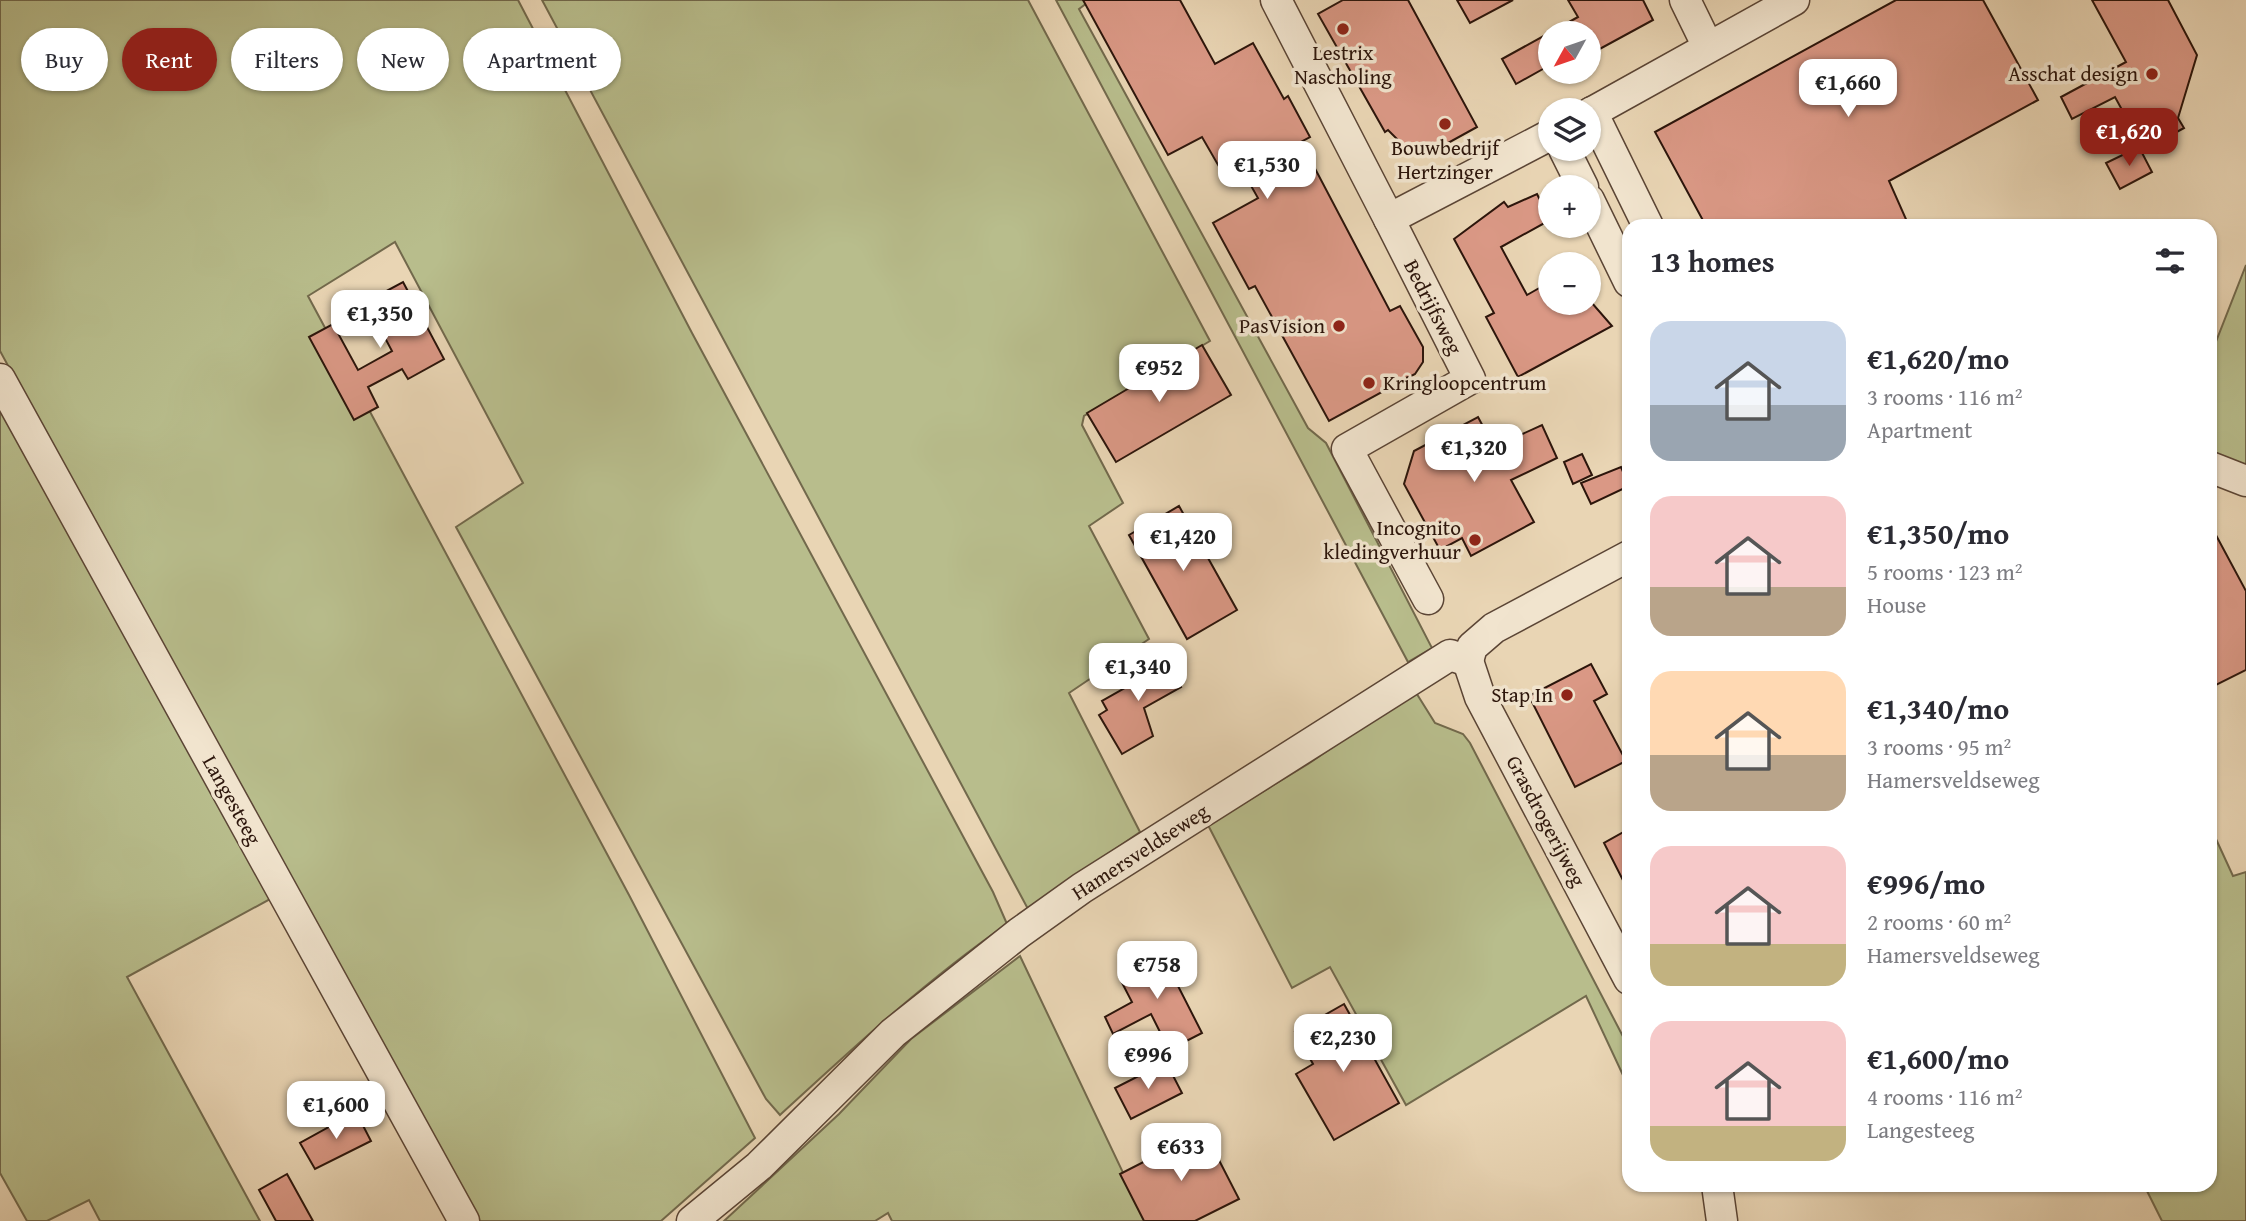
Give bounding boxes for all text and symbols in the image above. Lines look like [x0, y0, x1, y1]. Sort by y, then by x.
marker: Lestrix Nascholing [1335, 21, 1351, 37]
north arrow [1538, 21, 1601, 84]
map controls [1538, 21, 1601, 315]
chip: Buy [21, 28, 108, 91]
chip: Rent [122, 28, 217, 91]
chip: Filters [231, 28, 343, 91]
chip: New [357, 28, 449, 91]
chip: Apartment [463, 28, 621, 91]
place label: Lestrix Nascholing [1294, 37, 1392, 92]
place label: Asschat design [2008, 58, 2138, 89]
pin: €1,660 [1791, 60, 1905, 119]
text: €1,660 [1815, 65, 1881, 98]
marker: Asschat design [2144, 66, 2160, 82]
button: layers [1538, 98, 1601, 161]
pin: €1,620 [2072, 108, 2186, 168]
text: €1,620 [2096, 114, 2162, 147]
marker: Bouwbedrijf Hertzinger [1437, 116, 1453, 132]
place label: Bouwbedrijf Hertzinger [1391, 132, 1501, 187]
pin: €1,530 [1210, 142, 1324, 201]
text: €1,530 [1234, 147, 1300, 180]
button: + [1538, 175, 1601, 238]
text: 13 homes [1650, 239, 1775, 283]
icon: filters [2151, 242, 2189, 280]
button: − [1538, 252, 1601, 315]
street label: Bedrijfsweg [1396, 254, 1471, 360]
pin: €1,350 [323, 290, 437, 350]
text: €1,350 [347, 296, 413, 329]
place label: PasVision [1239, 310, 1325, 341]
marker: PasVision [1331, 318, 1347, 334]
text: €1,620/mo [1867, 336, 2009, 380]
pin: €952 [1118, 344, 1200, 404]
icon: home [1706, 349, 1790, 433]
text: €952 [1135, 350, 1183, 383]
place label: Kringloopcentrum [1383, 367, 1546, 398]
marker: Kringloopcentrum [1361, 375, 1377, 391]
text: 3 rooms · 116 m² [1867, 380, 2022, 413]
text: Apartment [1867, 413, 1972, 446]
pin: €1,320 [1417, 424, 1531, 484]
text: €1,320 [1441, 430, 1507, 463]
text: €1,350/mo [1867, 511, 2009, 555]
place label: Incognito kledingverhuur [1324, 512, 1461, 567]
pin: €1,420 [1126, 514, 1240, 573]
text: €1,420 [1150, 519, 1216, 552]
icon: home [1706, 524, 1790, 608]
marker: Incognito kledingverhuur [1467, 532, 1483, 548]
text: 5 rooms · 123 m² [1867, 555, 2022, 588]
text: House [1867, 588, 1926, 621]
pin: €1,340 [1081, 644, 1195, 703]
text: €1,340 [1105, 649, 1171, 682]
place label: Stap In [1491, 679, 1553, 710]
text: €1,340/mo [1867, 686, 2009, 730]
marker: Stap In [1559, 687, 1575, 703]
icon: home [1706, 699, 1790, 783]
text: 3 rooms · 95 m² [1867, 730, 2011, 763]
street label: Langesteeg [195, 749, 270, 851]
street label: Grasdrogerijweg [1499, 750, 1594, 892]
text: Hamersveldseweg [1867, 763, 2040, 796]
street label: Hamersveldseweg [1065, 795, 1215, 908]
text: €996/mo [1867, 861, 1985, 905]
icon: home [1706, 874, 1790, 958]
text: 2 rooms · 60 m² [1867, 905, 2011, 938]
text: Hamersveldseweg [1867, 938, 2040, 971]
pin: €758 [1116, 942, 1198, 1001]
text: €758 [1133, 947, 1181, 980]
pin: €2,230 [1286, 1014, 1400, 1074]
text: €2,230 [1310, 1020, 1376, 1053]
pin: €996 [1107, 1032, 1189, 1091]
text: €1,600/mo [1867, 1036, 2009, 1080]
text: €996 [1124, 1037, 1172, 1070]
icon: home [1706, 1049, 1790, 1133]
text: 4 rooms · 116 m² [1867, 1080, 2022, 1113]
pin: €1,600 [279, 1082, 393, 1141]
text: €1,600 [303, 1087, 369, 1120]
text: Langesteeg [1867, 1113, 1975, 1146]
pin: €633 [1140, 1124, 1222, 1183]
text: €633 [1157, 1129, 1205, 1162]

